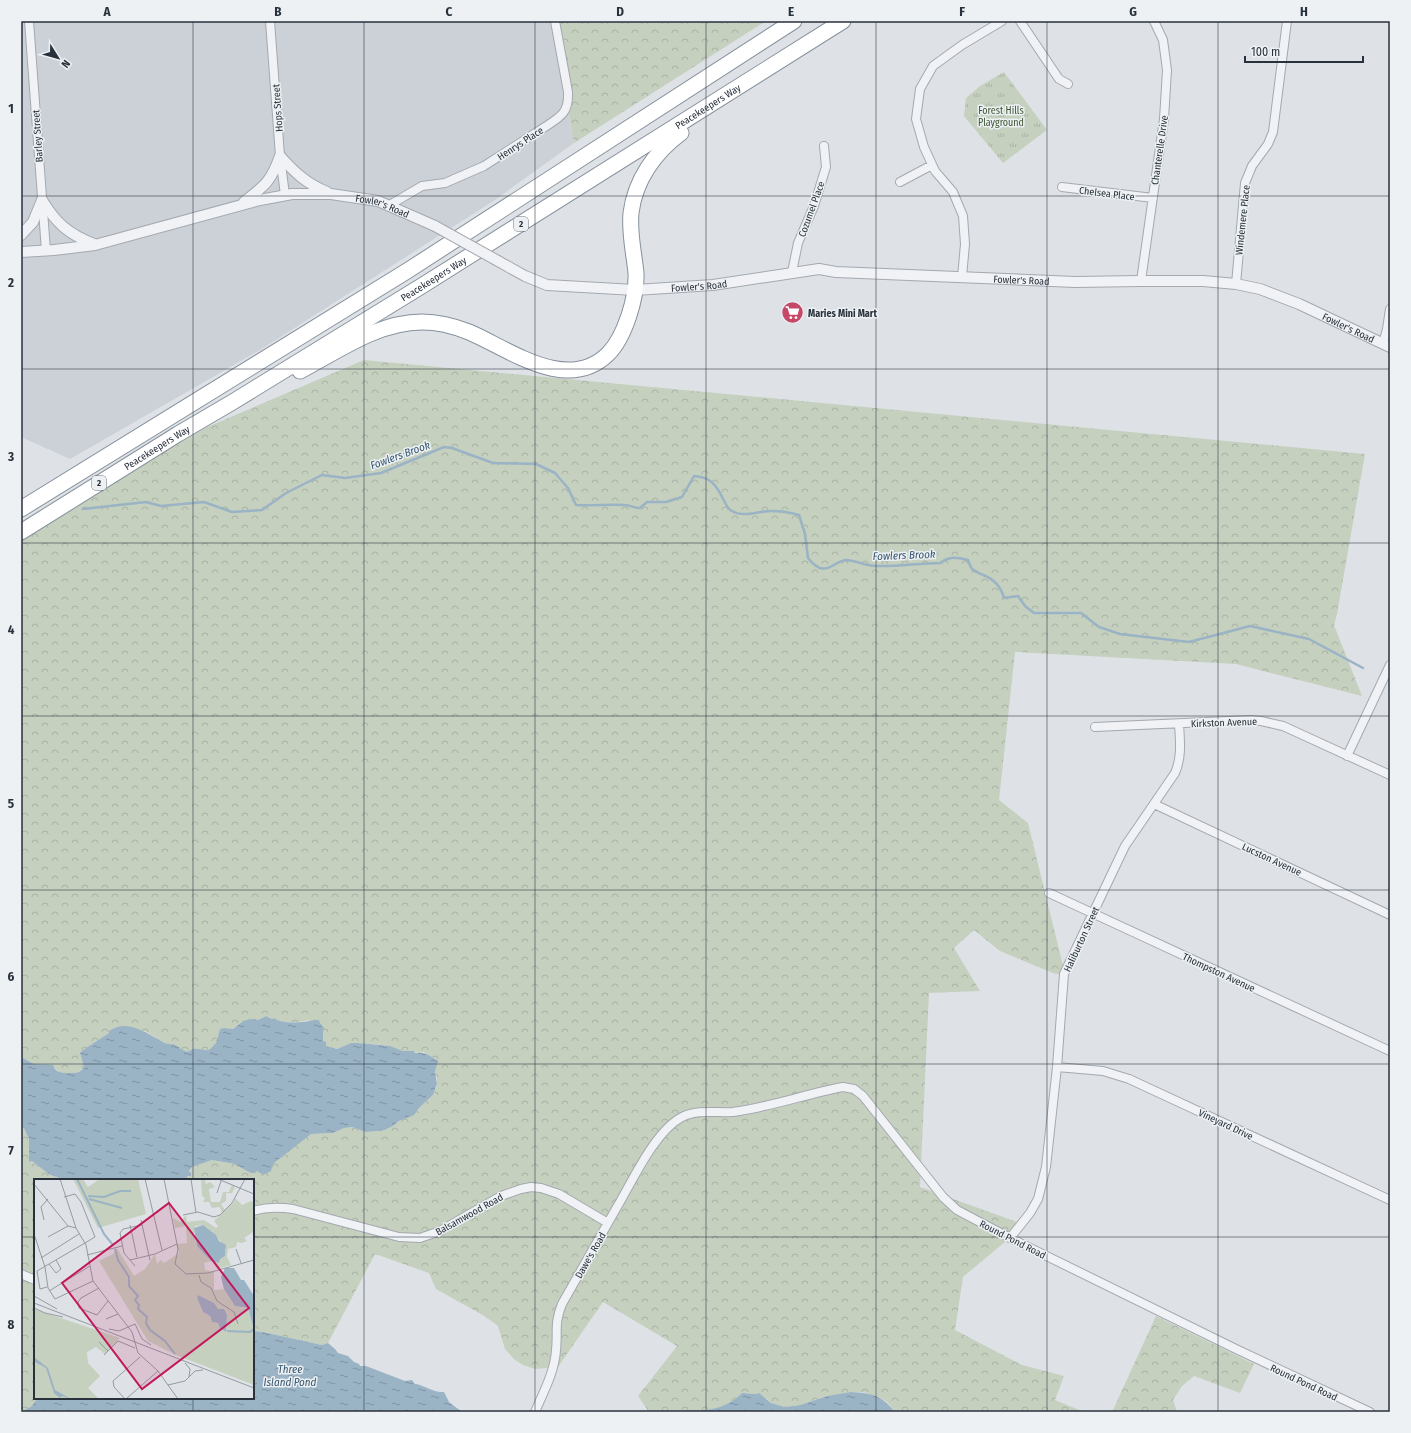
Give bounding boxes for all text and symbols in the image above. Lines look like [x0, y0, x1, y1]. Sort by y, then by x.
text: A [102, 4, 111, 19]
text: B [274, 4, 282, 19]
text: C [446, 4, 453, 19]
text: D [616, 4, 624, 19]
text: E [788, 4, 794, 19]
text: F [959, 4, 965, 19]
text: G [1129, 4, 1137, 19]
text: H [1300, 4, 1308, 19]
north arrow [38, 38, 78, 78]
scale bar [1245, 38, 1363, 64]
text: 100 m [1251, 45, 1280, 59]
text: N [58, 57, 73, 70]
street label: Peacekeepers Way [673, 82, 744, 132]
street label: Hops Street [270, 83, 286, 132]
text: 1 [8, 101, 14, 116]
park label: Forest Hills Playground [978, 105, 1024, 129]
street label: Barley Street [30, 108, 46, 163]
street label: Chanterelle Drive [1149, 114, 1171, 186]
street label: Henrys Place [495, 124, 546, 163]
street label: Cozumel Place [796, 180, 828, 239]
street label: Windemere Place [1233, 184, 1253, 256]
street label: Chelsea Place [1078, 185, 1135, 203]
street label: Fowler's Road [355, 193, 411, 221]
road number: 2 [514, 217, 528, 231]
street label: Peacekeepers Way [399, 254, 469, 304]
street label: Fowler's Road [993, 274, 1050, 288]
text: 2 [7, 275, 14, 290]
street label: Fowler's Road [671, 278, 728, 295]
supermarket icon: Maries Mini Mart [779, 300, 805, 326]
place label: Maries Mini Mart [808, 308, 877, 320]
street label: Fowler's Road [1320, 311, 1376, 346]
street label: Peacekeepers Way [122, 423, 193, 473]
water label: Fowlers Brook [368, 438, 432, 472]
text: 3 [7, 449, 14, 464]
road number: 2 [92, 476, 106, 490]
water label: Fowlers Brook [872, 548, 936, 563]
text: 4 [8, 622, 15, 637]
street label: Kirkston Avenue [1191, 716, 1257, 730]
text: 5 [8, 796, 14, 811]
street label: Lucston Avenue [1240, 841, 1303, 879]
street label: Haliburton Street [1062, 904, 1103, 974]
street label: Thompston Avenue [1180, 951, 1257, 995]
text: 6 [8, 969, 15, 984]
street label: Vineyard Drive [1196, 1107, 1255, 1143]
text: 7 [8, 1143, 14, 1158]
inset map [34, 1179, 254, 1399]
street label: Balsamwood Road [434, 1191, 505, 1238]
street label: Round Pond Road [977, 1218, 1048, 1262]
street label: Dawe's Road [573, 1230, 609, 1281]
text: 8 [8, 1317, 15, 1332]
street label: Round Pond Road [1268, 1362, 1339, 1404]
water label: Three Island Pond [264, 1363, 317, 1389]

